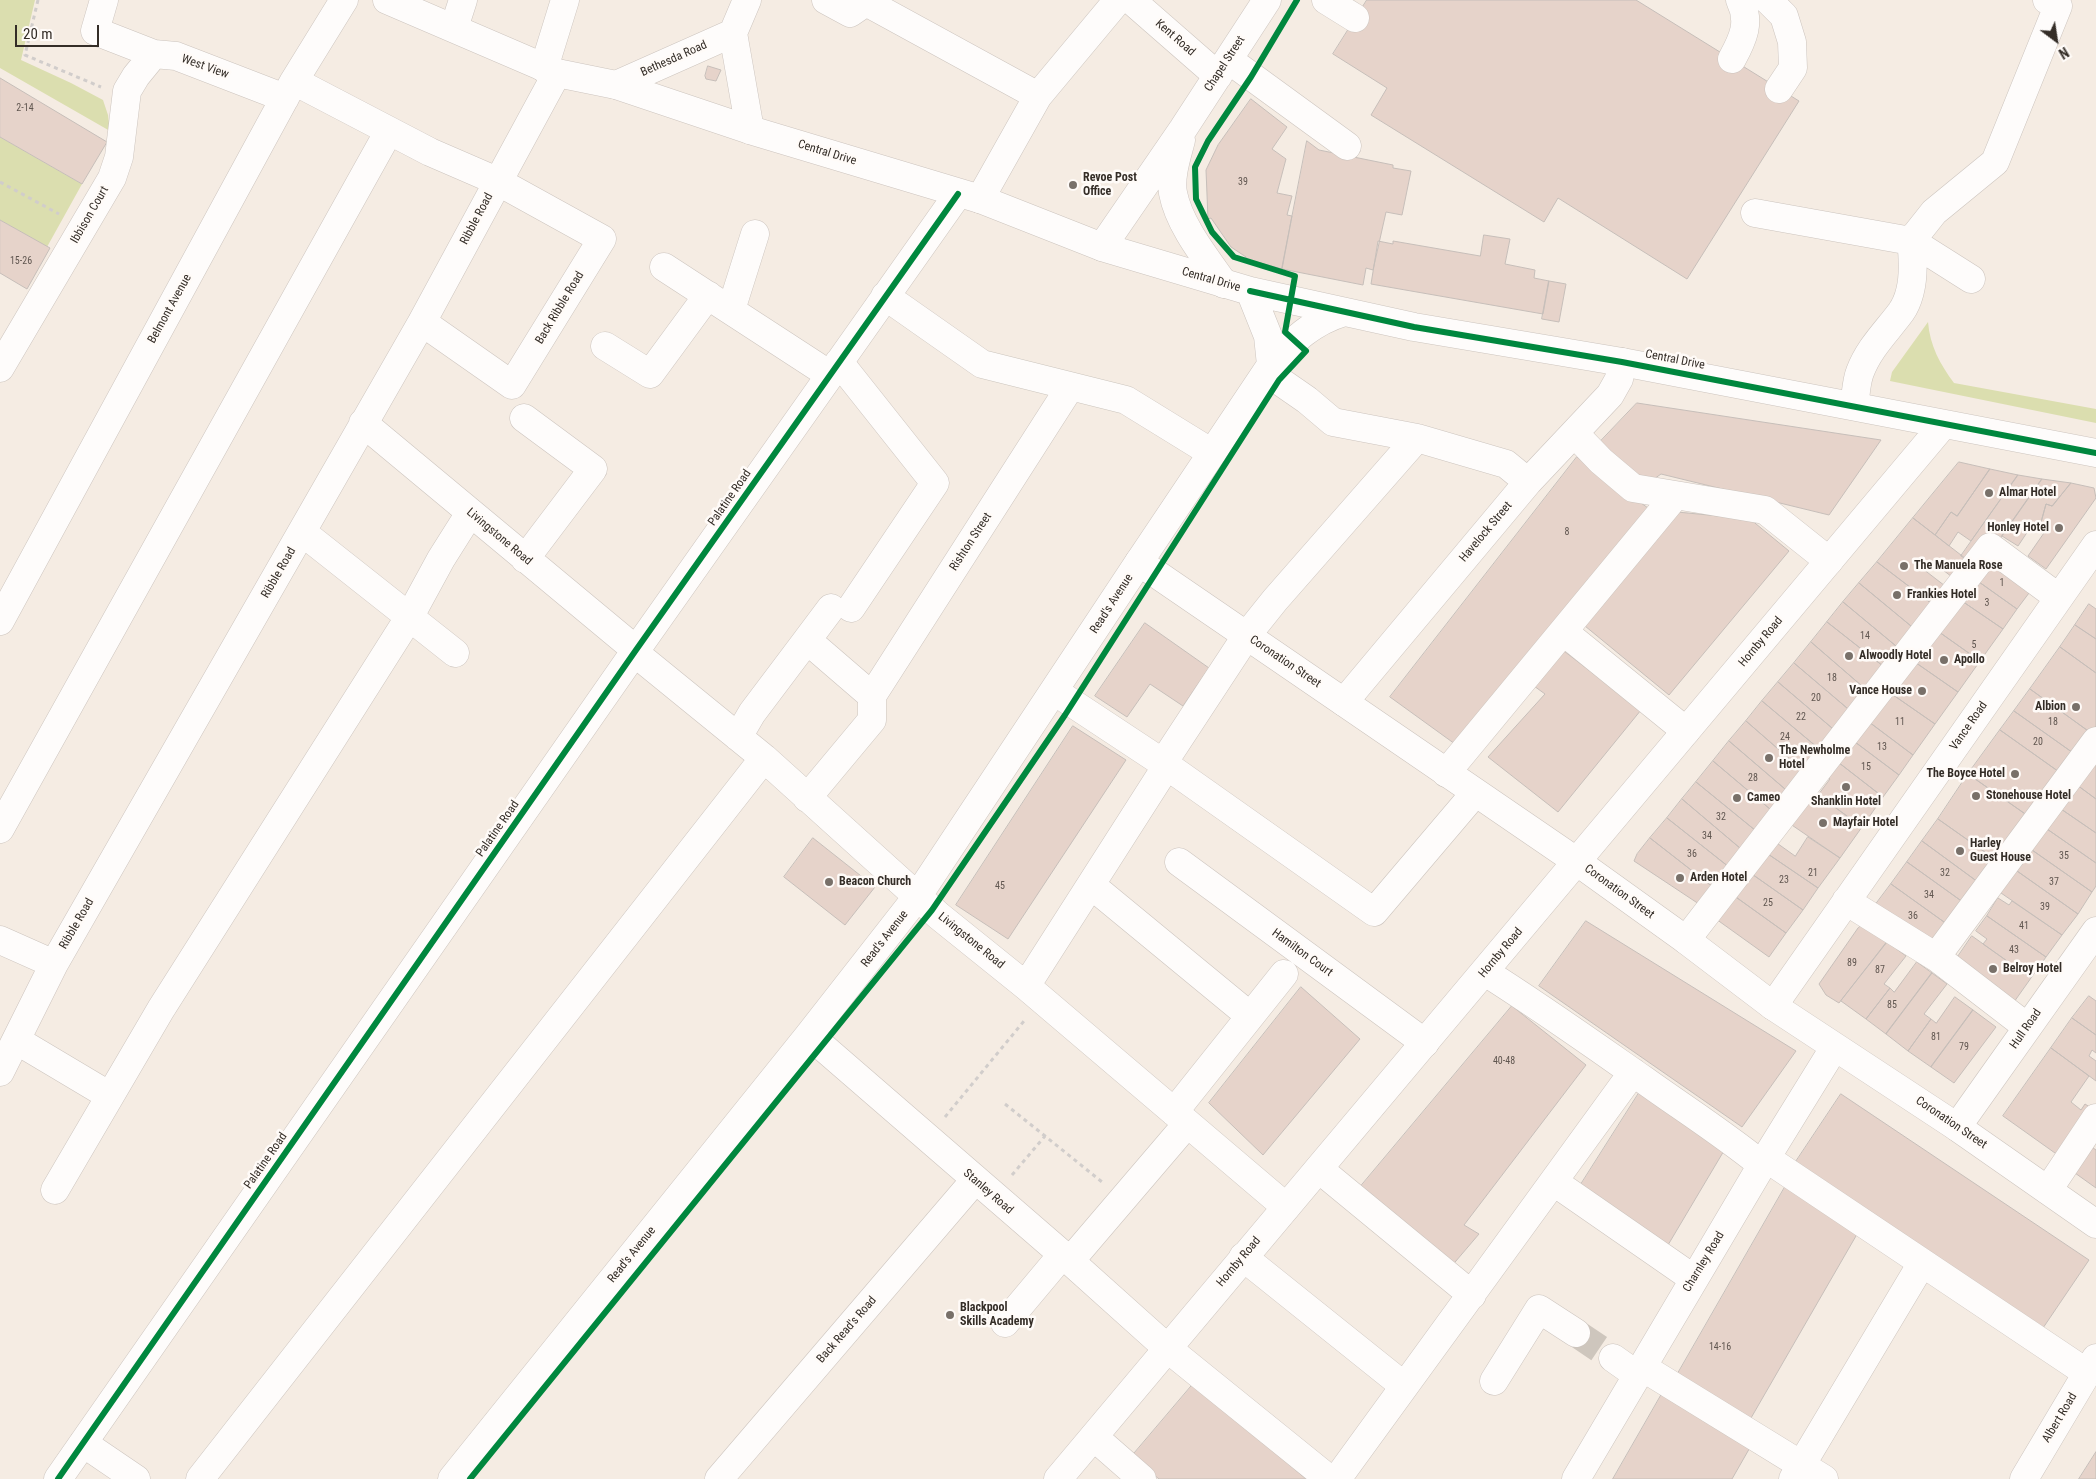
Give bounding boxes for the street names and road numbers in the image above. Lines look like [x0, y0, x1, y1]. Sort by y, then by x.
street label: Kent Road [1152, 17, 1198, 59]
street label: Chapel Street [1202, 33, 1248, 95]
street label: Bethesda Road [639, 38, 709, 80]
street label: West View [179, 52, 231, 82]
street label: Central Drive [796, 137, 858, 169]
street label: Ibbison Court [68, 184, 112, 246]
street label: Ribble Road [457, 191, 497, 247]
street label: Central Drive [1180, 265, 1242, 295]
street label: Back Ribble Road [533, 269, 587, 347]
street label: Belmont Avenue [145, 272, 195, 346]
street label: Central Drive [1644, 347, 1706, 373]
street label: Palatine Road [705, 467, 755, 529]
street label: Havelock Street [1457, 499, 1515, 565]
street label: Livingstone Road [463, 505, 535, 569]
street label: Rishton Street [947, 510, 995, 574]
street label: Ribble Road [259, 545, 299, 601]
street label: Read's Avenue [1087, 572, 1137, 636]
street label: Hornby Road [1736, 614, 1786, 670]
street label: Coronation Street [1247, 633, 1323, 691]
street label: Vance Road [1947, 699, 1991, 753]
street label: Palatine Road [473, 798, 523, 860]
street label: Coronation Street [1581, 862, 1657, 922]
street label: Ribble Road [57, 896, 97, 952]
street label: Read's Avenue [858, 908, 912, 970]
street label: Livingstone Road [935, 910, 1007, 972]
street label: Hornby Road [1476, 925, 1526, 981]
street label: Hamilton Court [1269, 926, 1335, 980]
street label: Hull Road [2007, 1006, 2045, 1052]
street label: Coronation Street [1913, 1094, 1989, 1152]
street label: Palatine Road [241, 1130, 291, 1192]
street label: Stanley Road [960, 1166, 1016, 1218]
street label: Read's Avenue [605, 1224, 659, 1286]
street label: Charnley Road [1680, 1229, 1728, 1295]
street label: Hornby Road [1214, 1234, 1264, 1290]
street label: Back Read's Road [814, 1294, 880, 1366]
street label: Albert Road [2040, 1390, 2080, 1446]

